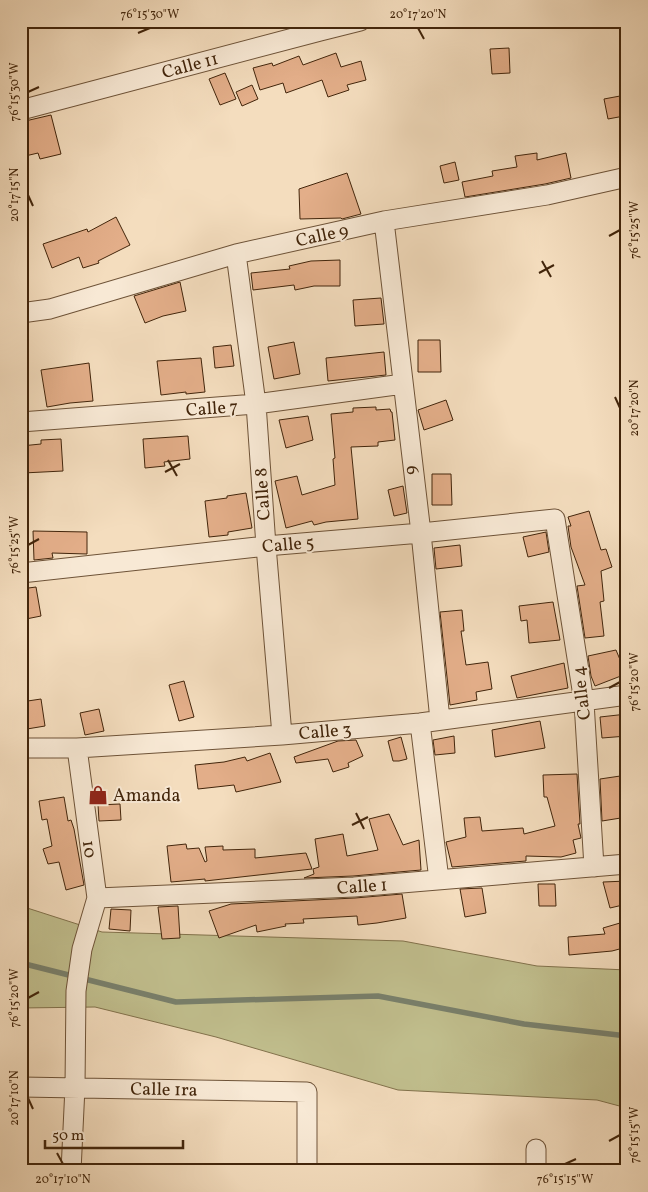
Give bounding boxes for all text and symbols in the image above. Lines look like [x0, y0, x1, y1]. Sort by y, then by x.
text: 76°15'30"W [121, 7, 179, 23]
text: 20°17'20"N [390, 7, 447, 23]
street label: Calle 11 [159, 47, 221, 86]
text: 76°15'30"W [7, 63, 23, 121]
text: 20°17'15"N [7, 168, 23, 222]
text: 76°15'25"W [627, 201, 643, 259]
street label: Calle 9 [294, 219, 351, 254]
text: 20°17'20"N [627, 379, 643, 436]
street label: Calle 7 [185, 395, 239, 424]
street label: 6 [399, 464, 424, 476]
street label: Calle 8 [249, 467, 278, 521]
text: 76°15'25"W [7, 516, 23, 574]
street label: Calle 5 [261, 531, 315, 560]
text: 76°15'20"W [627, 652, 643, 712]
street label: Calle 4 [567, 664, 598, 721]
street label: Calle 3 [298, 718, 353, 747]
shop icon: Amanda [87, 784, 109, 806]
place label: Amanda [113, 784, 180, 809]
street label: 10 [75, 839, 102, 860]
street label: Calle 1 [336, 873, 388, 902]
text: 76°15'20"W [7, 968, 23, 1028]
text: 20°17'10"N [7, 1070, 23, 1126]
street label: Calle 1ra [130, 1077, 198, 1104]
text: 76°15'15"W [627, 1107, 643, 1163]
scale bar [45, 1117, 182, 1149]
text: 50 m [52, 1126, 84, 1147]
text: 20°17'10"N [35, 1172, 91, 1188]
text: 76°15'15"W [537, 1172, 593, 1188]

